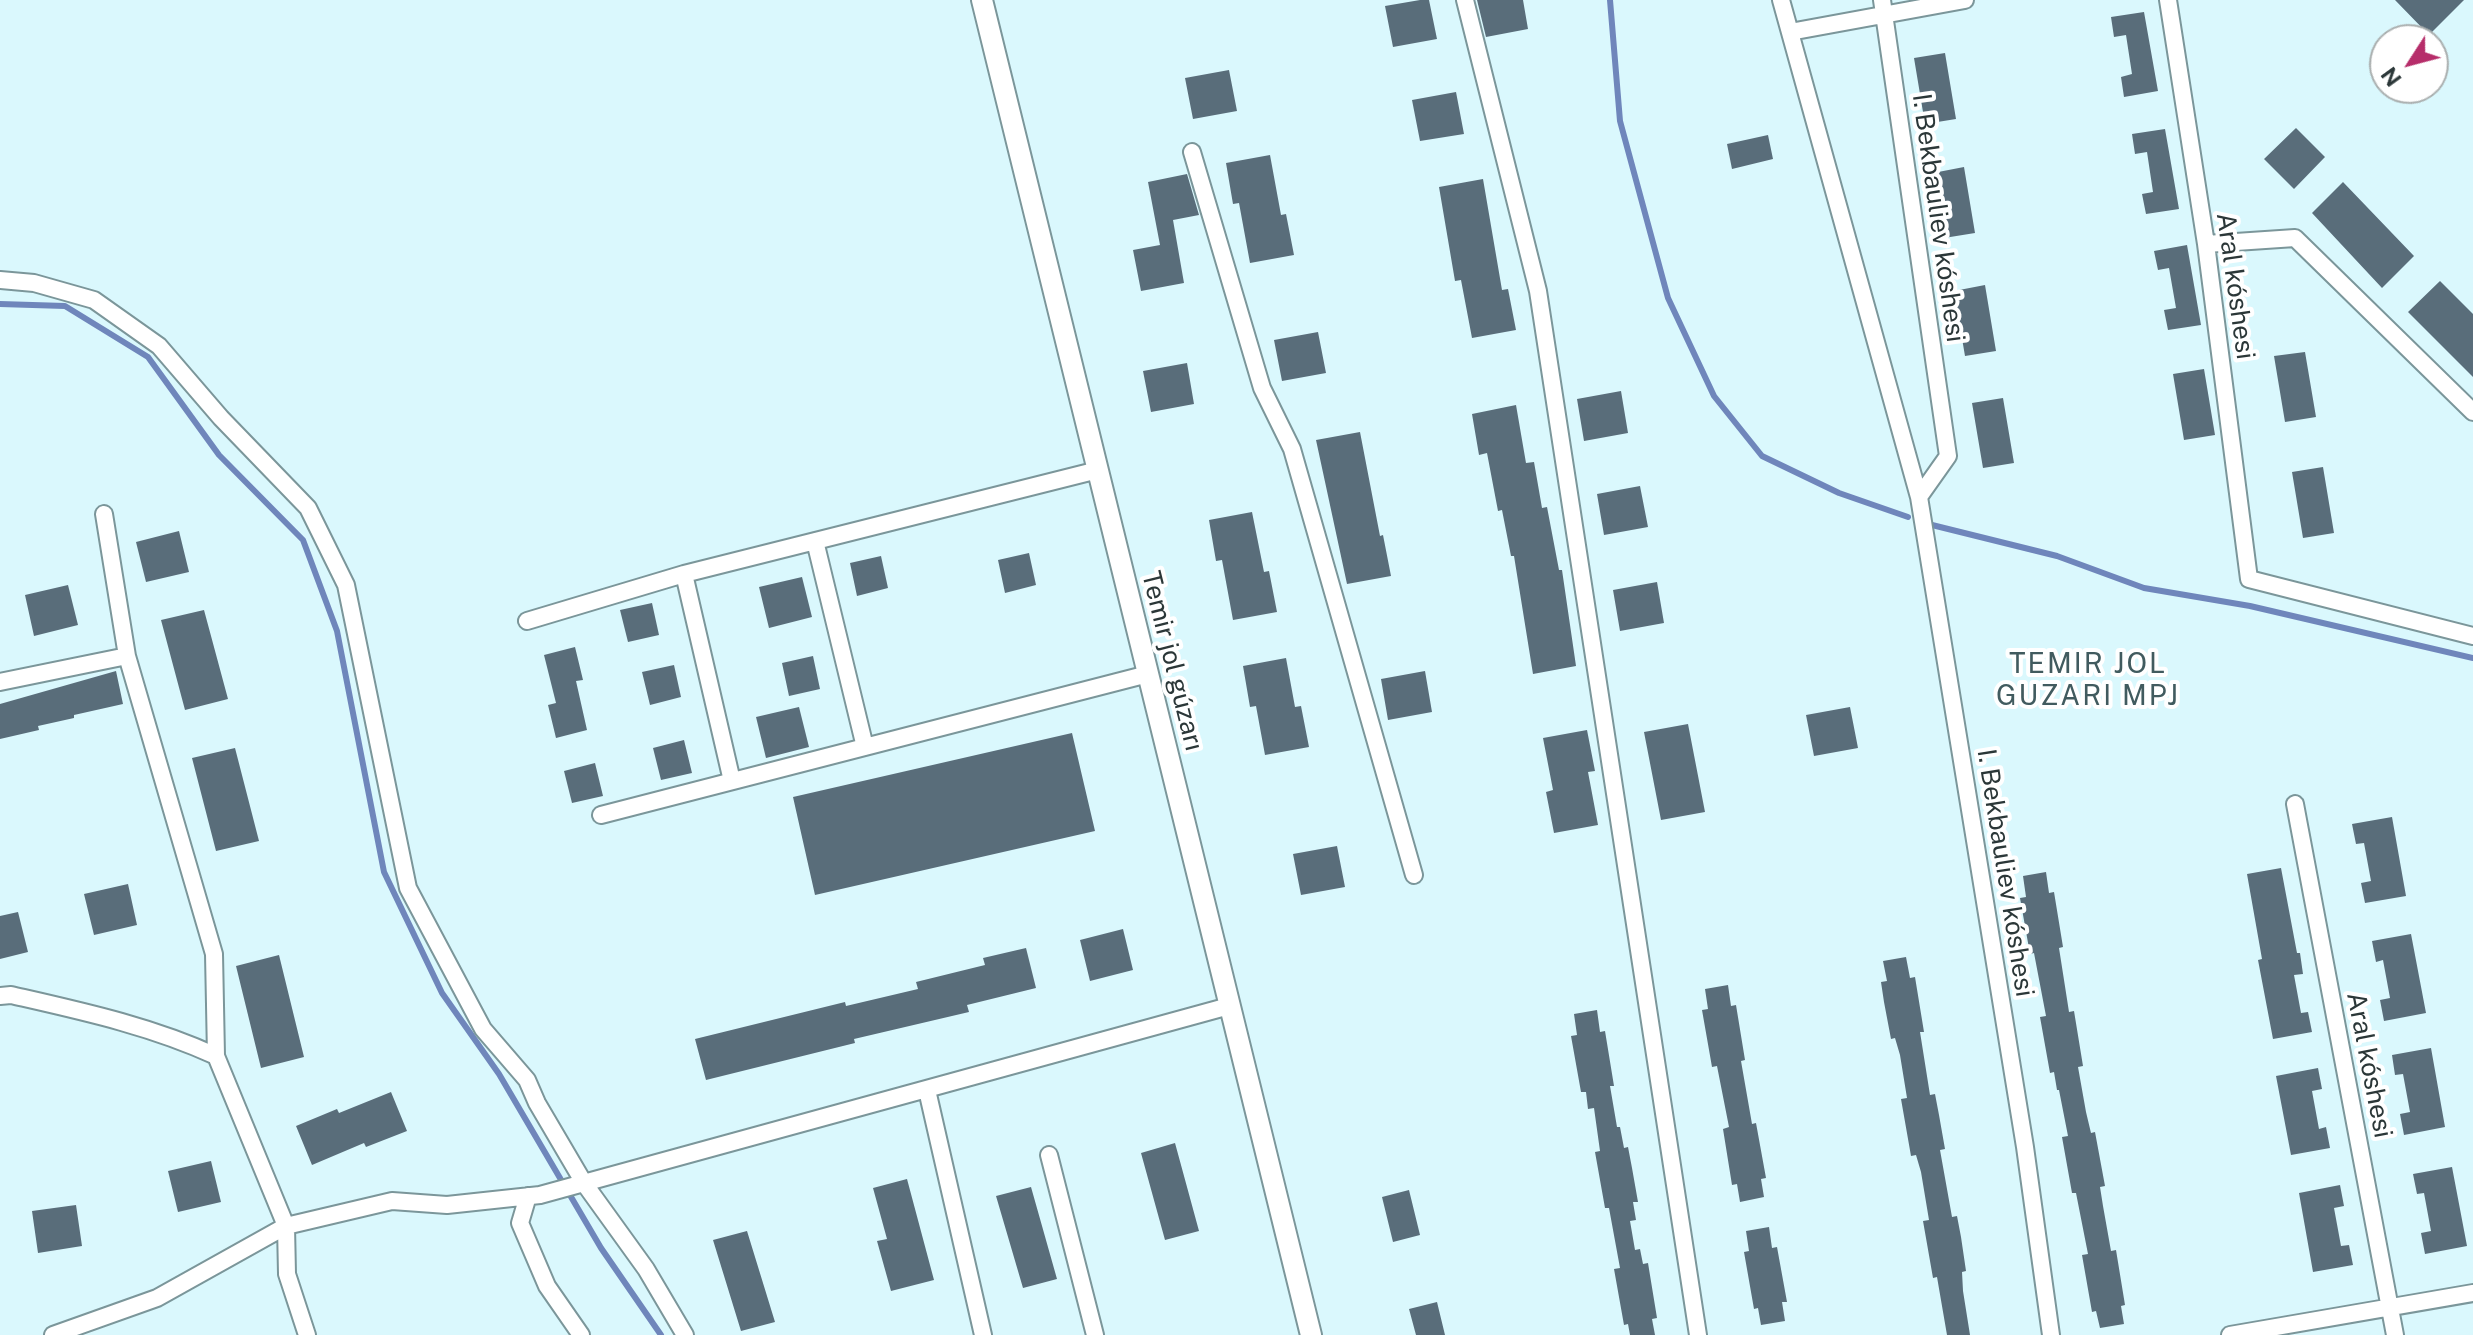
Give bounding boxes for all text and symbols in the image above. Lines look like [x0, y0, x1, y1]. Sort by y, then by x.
north arrow [2369, 24, 2449, 104]
text: N [2376, 62, 2407, 92]
street label: I. Bekbauliev kóshesi [1905, 92, 1971, 344]
street label: Aral kóshesi [2209, 211, 2261, 361]
street label: Temir jol gúzarı [1135, 568, 1209, 754]
district label: TEMIR JOL GUZARI MPJ [1996, 647, 2180, 713]
street label: I. Bekbauliev kóshesi [1970, 747, 2040, 999]
street label: Aral kóshesi [2340, 990, 2398, 1140]

